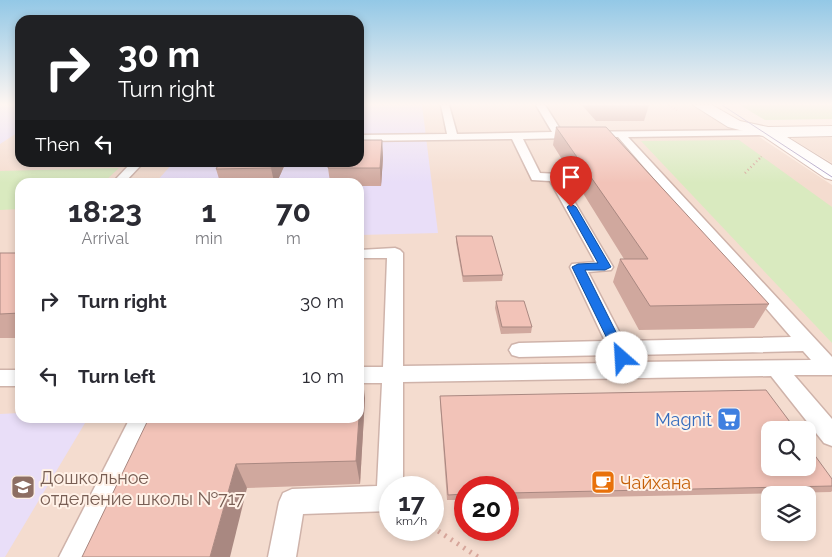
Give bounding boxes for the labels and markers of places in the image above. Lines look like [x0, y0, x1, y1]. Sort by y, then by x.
pin [550, 156, 592, 207]
supermarket icon: Magnit [716, 406, 742, 432]
place label: Magnit [655, 409, 712, 430]
place label: Дошкольное отделение школы №717 [40, 467, 245, 509]
cafe icon: Чайхана [590, 469, 616, 495]
place label: Чайхана [620, 472, 691, 493]
school or university icon: Дошкольное отделение школы №717 [10, 474, 36, 500]

